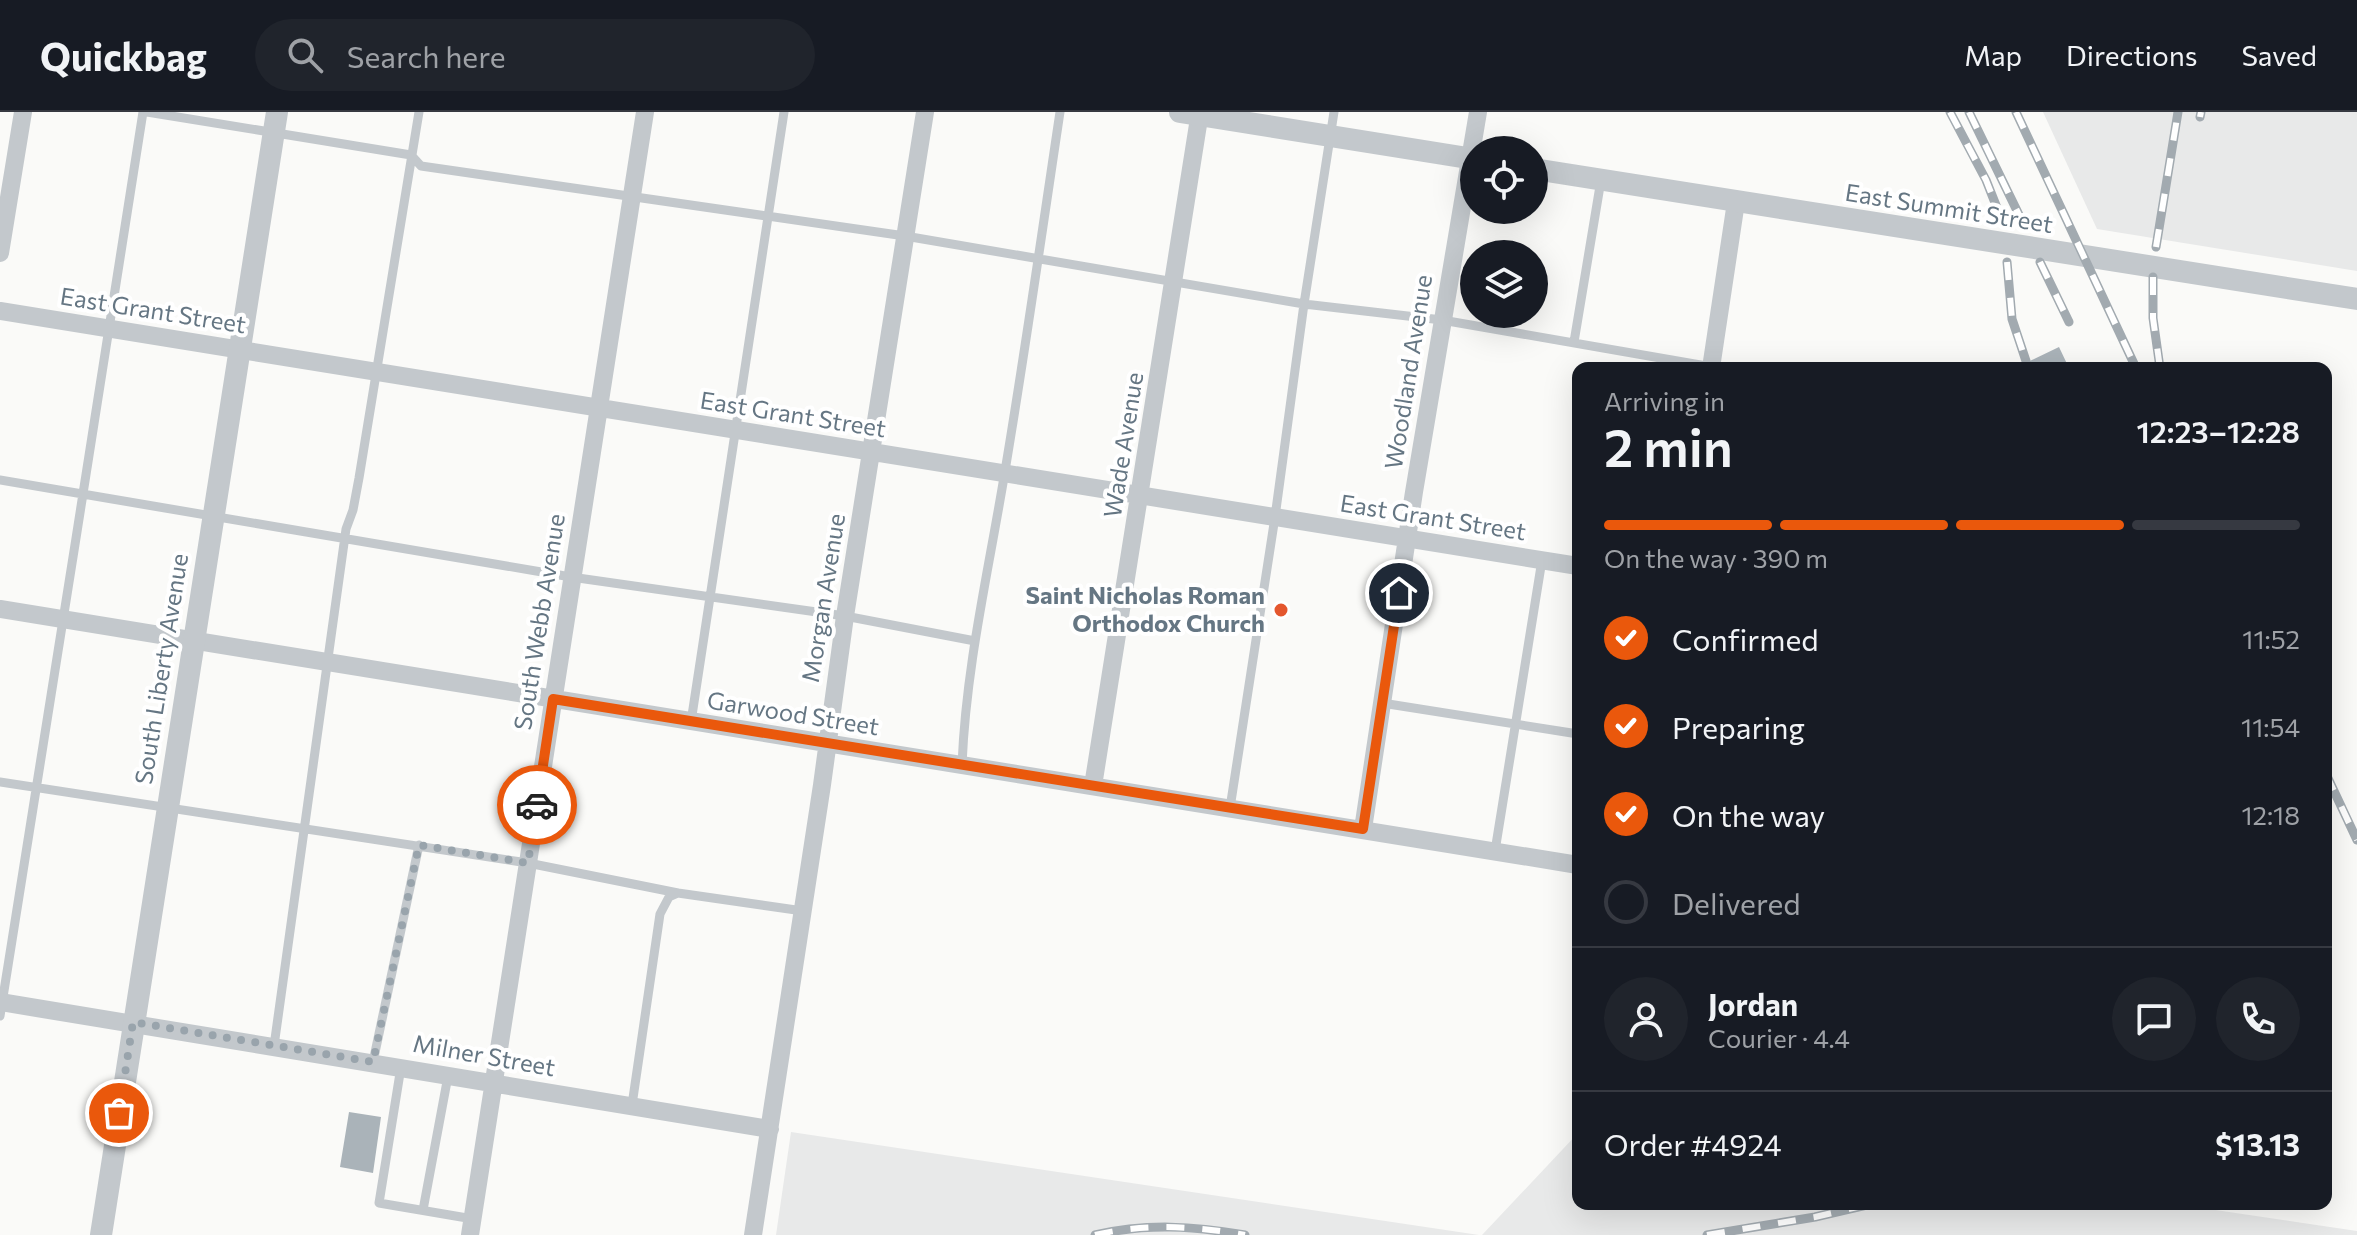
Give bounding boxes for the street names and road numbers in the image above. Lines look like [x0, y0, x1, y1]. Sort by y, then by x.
street label: East Summit Street [1843, 177, 2055, 238]
street label: Woodland Avenue [1378, 273, 1437, 471]
street label: East Grant Street [58, 281, 248, 339]
street label: Wade Avenue [1097, 370, 1148, 520]
street label: East Grant Street [698, 385, 888, 443]
street label: East Grant Street [1338, 488, 1528, 546]
street label: Morgan Avenue [795, 511, 850, 684]
street label: South Webb Avenue [507, 512, 570, 732]
street label: South Liberty Avenue [128, 551, 193, 786]
street label: Garwood Street [705, 685, 881, 740]
street label: Milner Street [411, 1028, 558, 1081]

